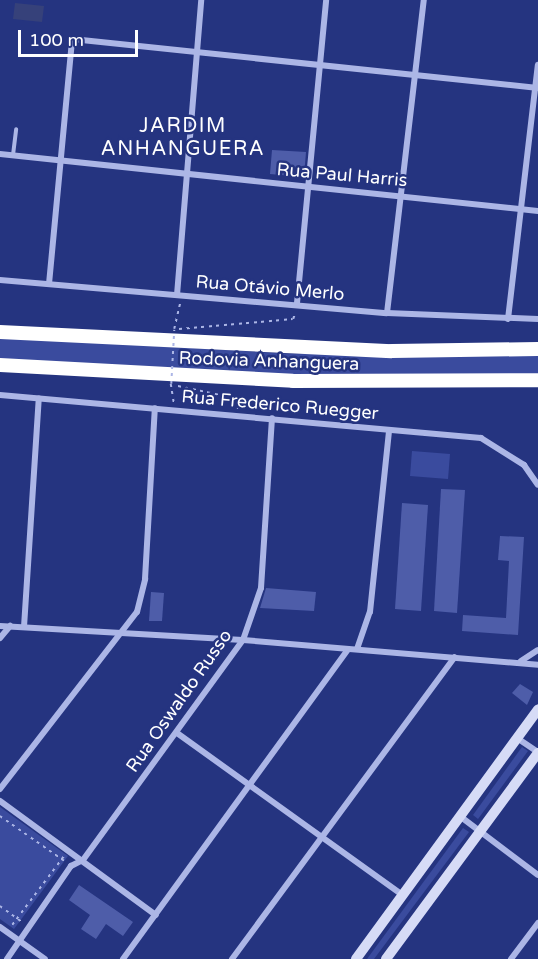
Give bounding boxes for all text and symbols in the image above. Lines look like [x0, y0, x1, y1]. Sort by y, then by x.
scale bar [21, 18, 141, 56]
text: 100 m [29, 29, 84, 51]
district label: JARDIM ANHANGUERA [101, 114, 265, 161]
street label: Rua Paul Harris [276, 159, 408, 191]
street label: Rua Otávio Merlo [195, 271, 345, 305]
street label: Rodovia Anhanguera [178, 347, 360, 375]
street label: Rua Frederico Ruegger [181, 386, 379, 424]
street label: Rua Oswaldo Russo [122, 625, 236, 777]

